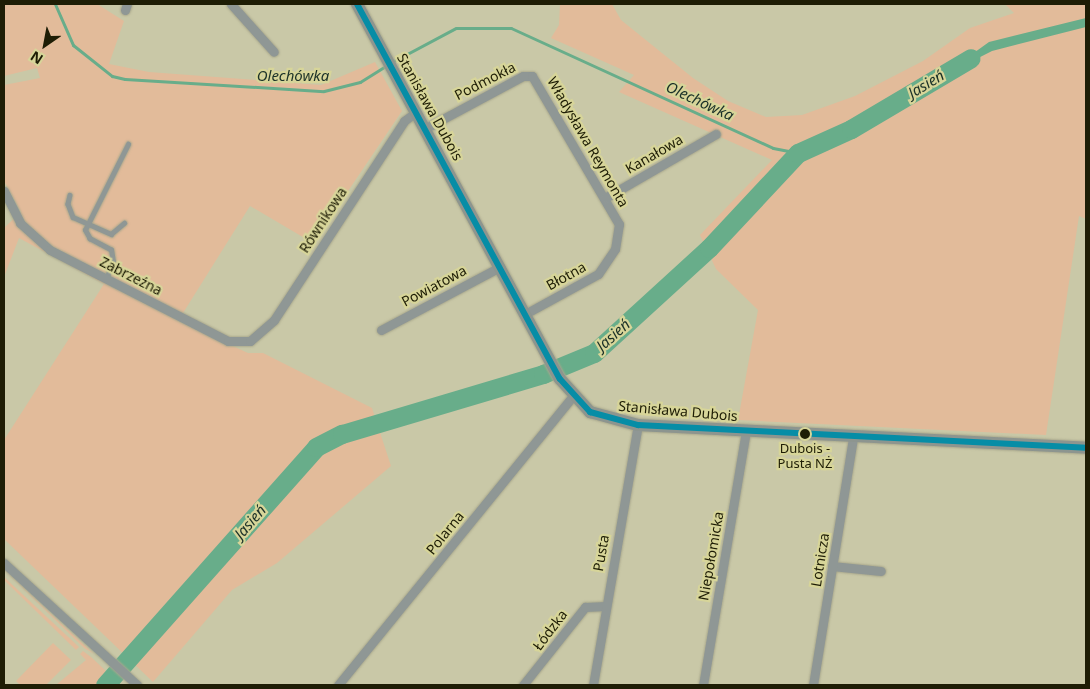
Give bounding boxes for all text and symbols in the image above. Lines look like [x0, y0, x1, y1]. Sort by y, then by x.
north arrow [20, 20, 70, 70]
text: N [27, 47, 47, 69]
street label: Stanisława Dubois [394, 51, 466, 163]
street label: Podmokła [452, 59, 518, 103]
water label: Jasień [905, 66, 947, 102]
water label: Olechówka [257, 67, 329, 85]
street label: Władysława Reymonta [544, 74, 632, 210]
water label: Olechówka [663, 78, 737, 124]
street label: Kanałowa [622, 131, 686, 177]
street label: Równikowa [296, 184, 350, 256]
street label: Zabrzeźna [97, 253, 165, 299]
street label: Błotna [543, 258, 589, 294]
street label: Powiatowa [399, 262, 469, 310]
water label: Jasień [592, 315, 634, 355]
street label: Stanisława Dubois [618, 397, 738, 425]
marker: Dubois - Pusta NŻ [800, 429, 810, 439]
place label: Dubois - Pusta NŻ [778, 441, 832, 472]
water label: Jasień [230, 501, 270, 543]
street label: Polarna [423, 508, 467, 558]
street label: Niepołomicka [695, 510, 727, 602]
street label: Lotnicza [807, 532, 833, 588]
street label: Pusta [590, 533, 612, 573]
street label: Łódzka [529, 606, 571, 654]

